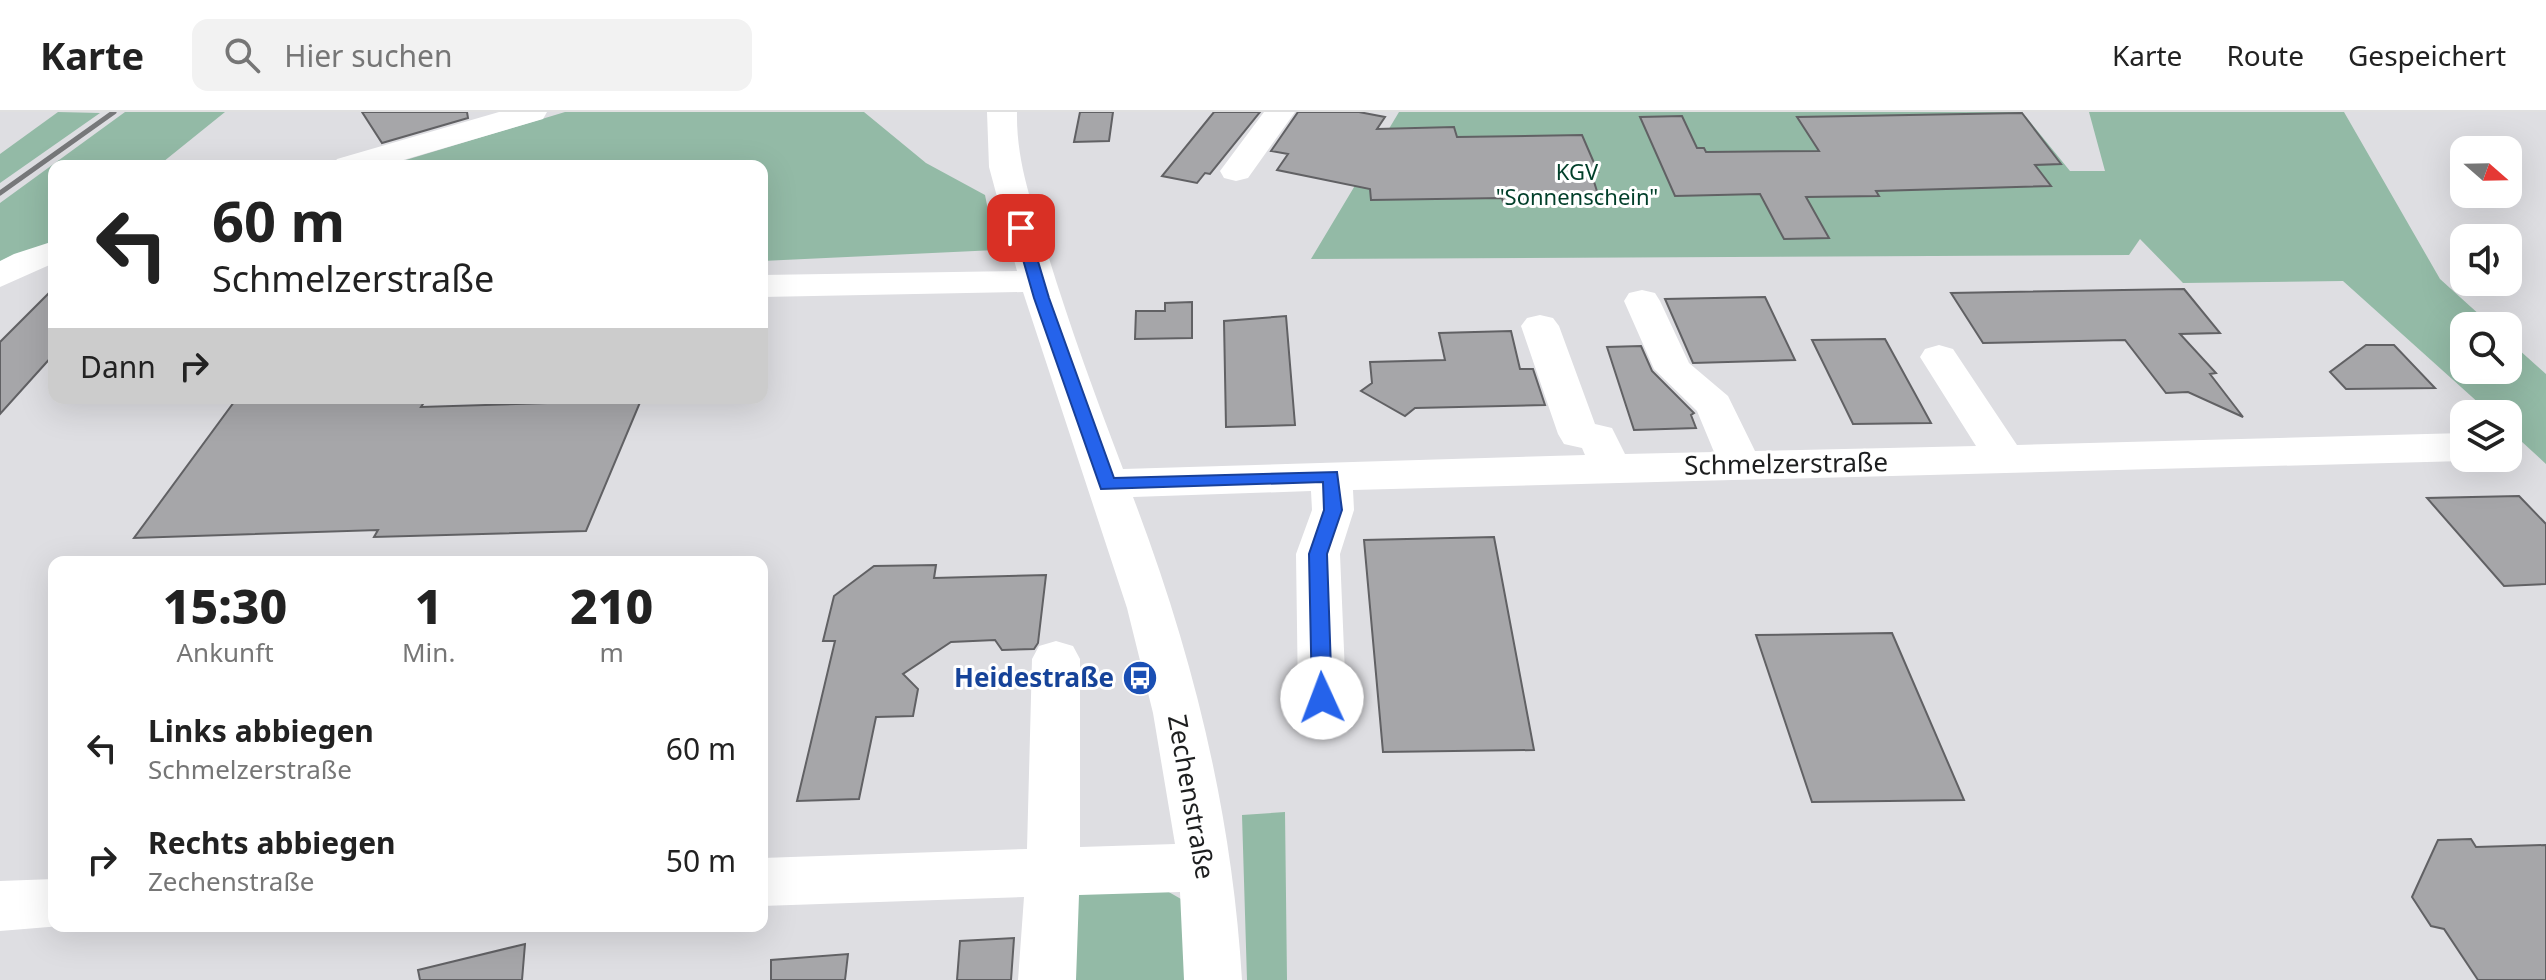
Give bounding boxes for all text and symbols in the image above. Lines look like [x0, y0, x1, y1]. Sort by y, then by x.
search box [192, 19, 752, 91]
text: Karte [40, 29, 144, 81]
icon: search [220, 33, 264, 77]
text: Hier suchen [284, 35, 453, 76]
text: Karte [2112, 36, 2182, 74]
text: Route [2226, 36, 2304, 74]
text: Gespeichert [2348, 36, 2506, 74]
north arrow [2450, 136, 2522, 208]
map controls [2450, 136, 2522, 472]
park label: KGV "Sonnenschein" [1496, 156, 1658, 211]
text: 60 m [212, 182, 345, 258]
icon: left [80, 192, 184, 296]
pin [987, 194, 1055, 262]
icon: arrive [999, 206, 1043, 250]
button: sound [2450, 224, 2522, 296]
text: Schmelzerstraße [212, 254, 494, 303]
button: search [2450, 312, 2522, 384]
icon: right [172, 344, 216, 388]
text: Dann [80, 346, 156, 387]
button: layers [2450, 400, 2522, 472]
street label: Schmelzerstraße [1684, 443, 1888, 483]
text: 15:30 [163, 573, 287, 638]
text: 1 [415, 573, 443, 638]
text: 210 [570, 573, 653, 638]
text: Ankunft [176, 634, 274, 670]
text: Min. [402, 634, 455, 670]
text: m [600, 634, 624, 670]
position arrow [1280, 656, 1364, 740]
place label: Heidestraße [954, 659, 1114, 695]
bus stop icon: Heidestraße [1121, 659, 1159, 697]
text: Links abbiegen [148, 710, 374, 751]
street label: Zechenstraße [1160, 712, 1224, 882]
icon: left [80, 726, 124, 770]
text: 60 m [666, 728, 736, 769]
text: Schmelzerstraße [148, 751, 352, 787]
text: Rechts abbiegen [148, 822, 396, 863]
icon: right [80, 838, 124, 882]
text: 50 m [666, 840, 736, 881]
text: Zechenstraße [148, 863, 315, 899]

